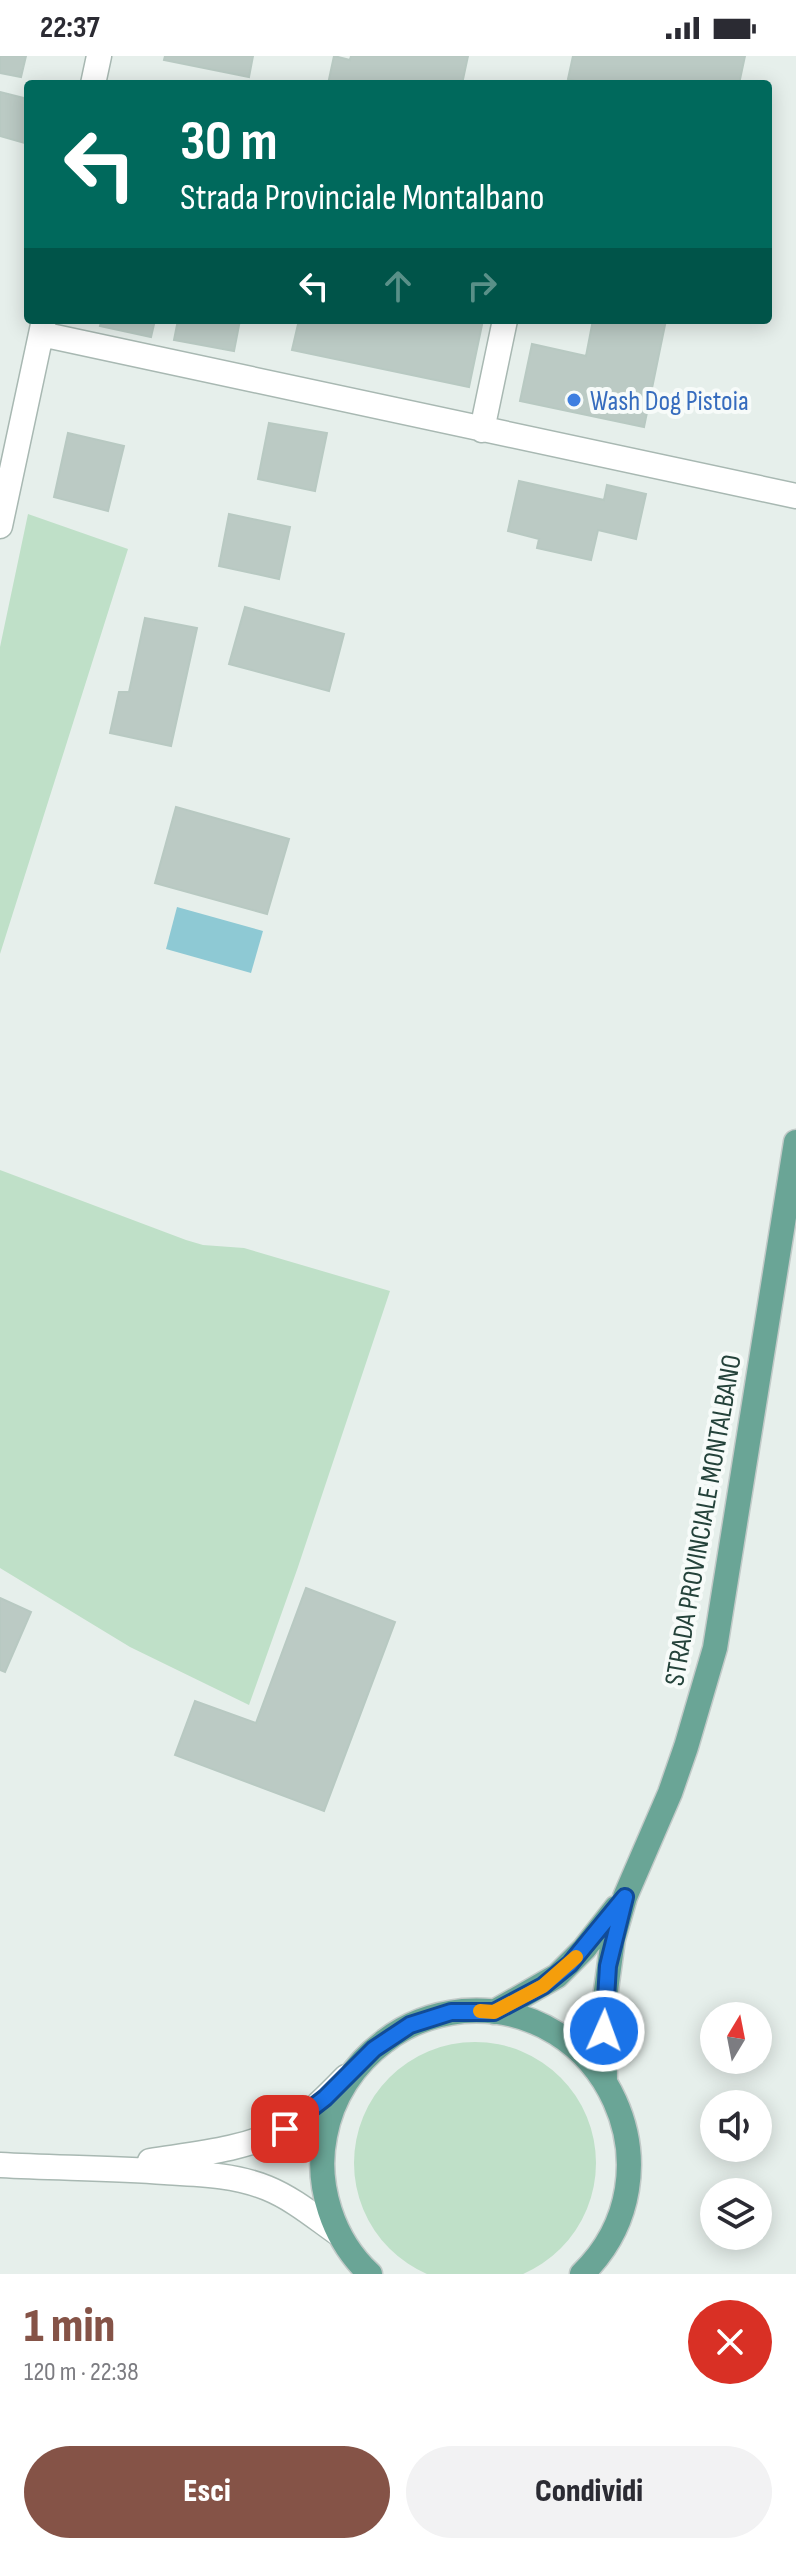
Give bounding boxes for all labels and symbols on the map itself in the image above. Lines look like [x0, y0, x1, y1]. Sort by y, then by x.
place label: Wash Dog Pistoia [590, 385, 749, 418]
marker: Wash Dog Pistoia [565, 391, 583, 409]
street label: STRADA PROVINCIALE MONTALBANO [658, 1352, 749, 1688]
position arrow [562, 1989, 646, 2073]
north arrow [700, 2002, 772, 2074]
pin [251, 2095, 319, 2163]

